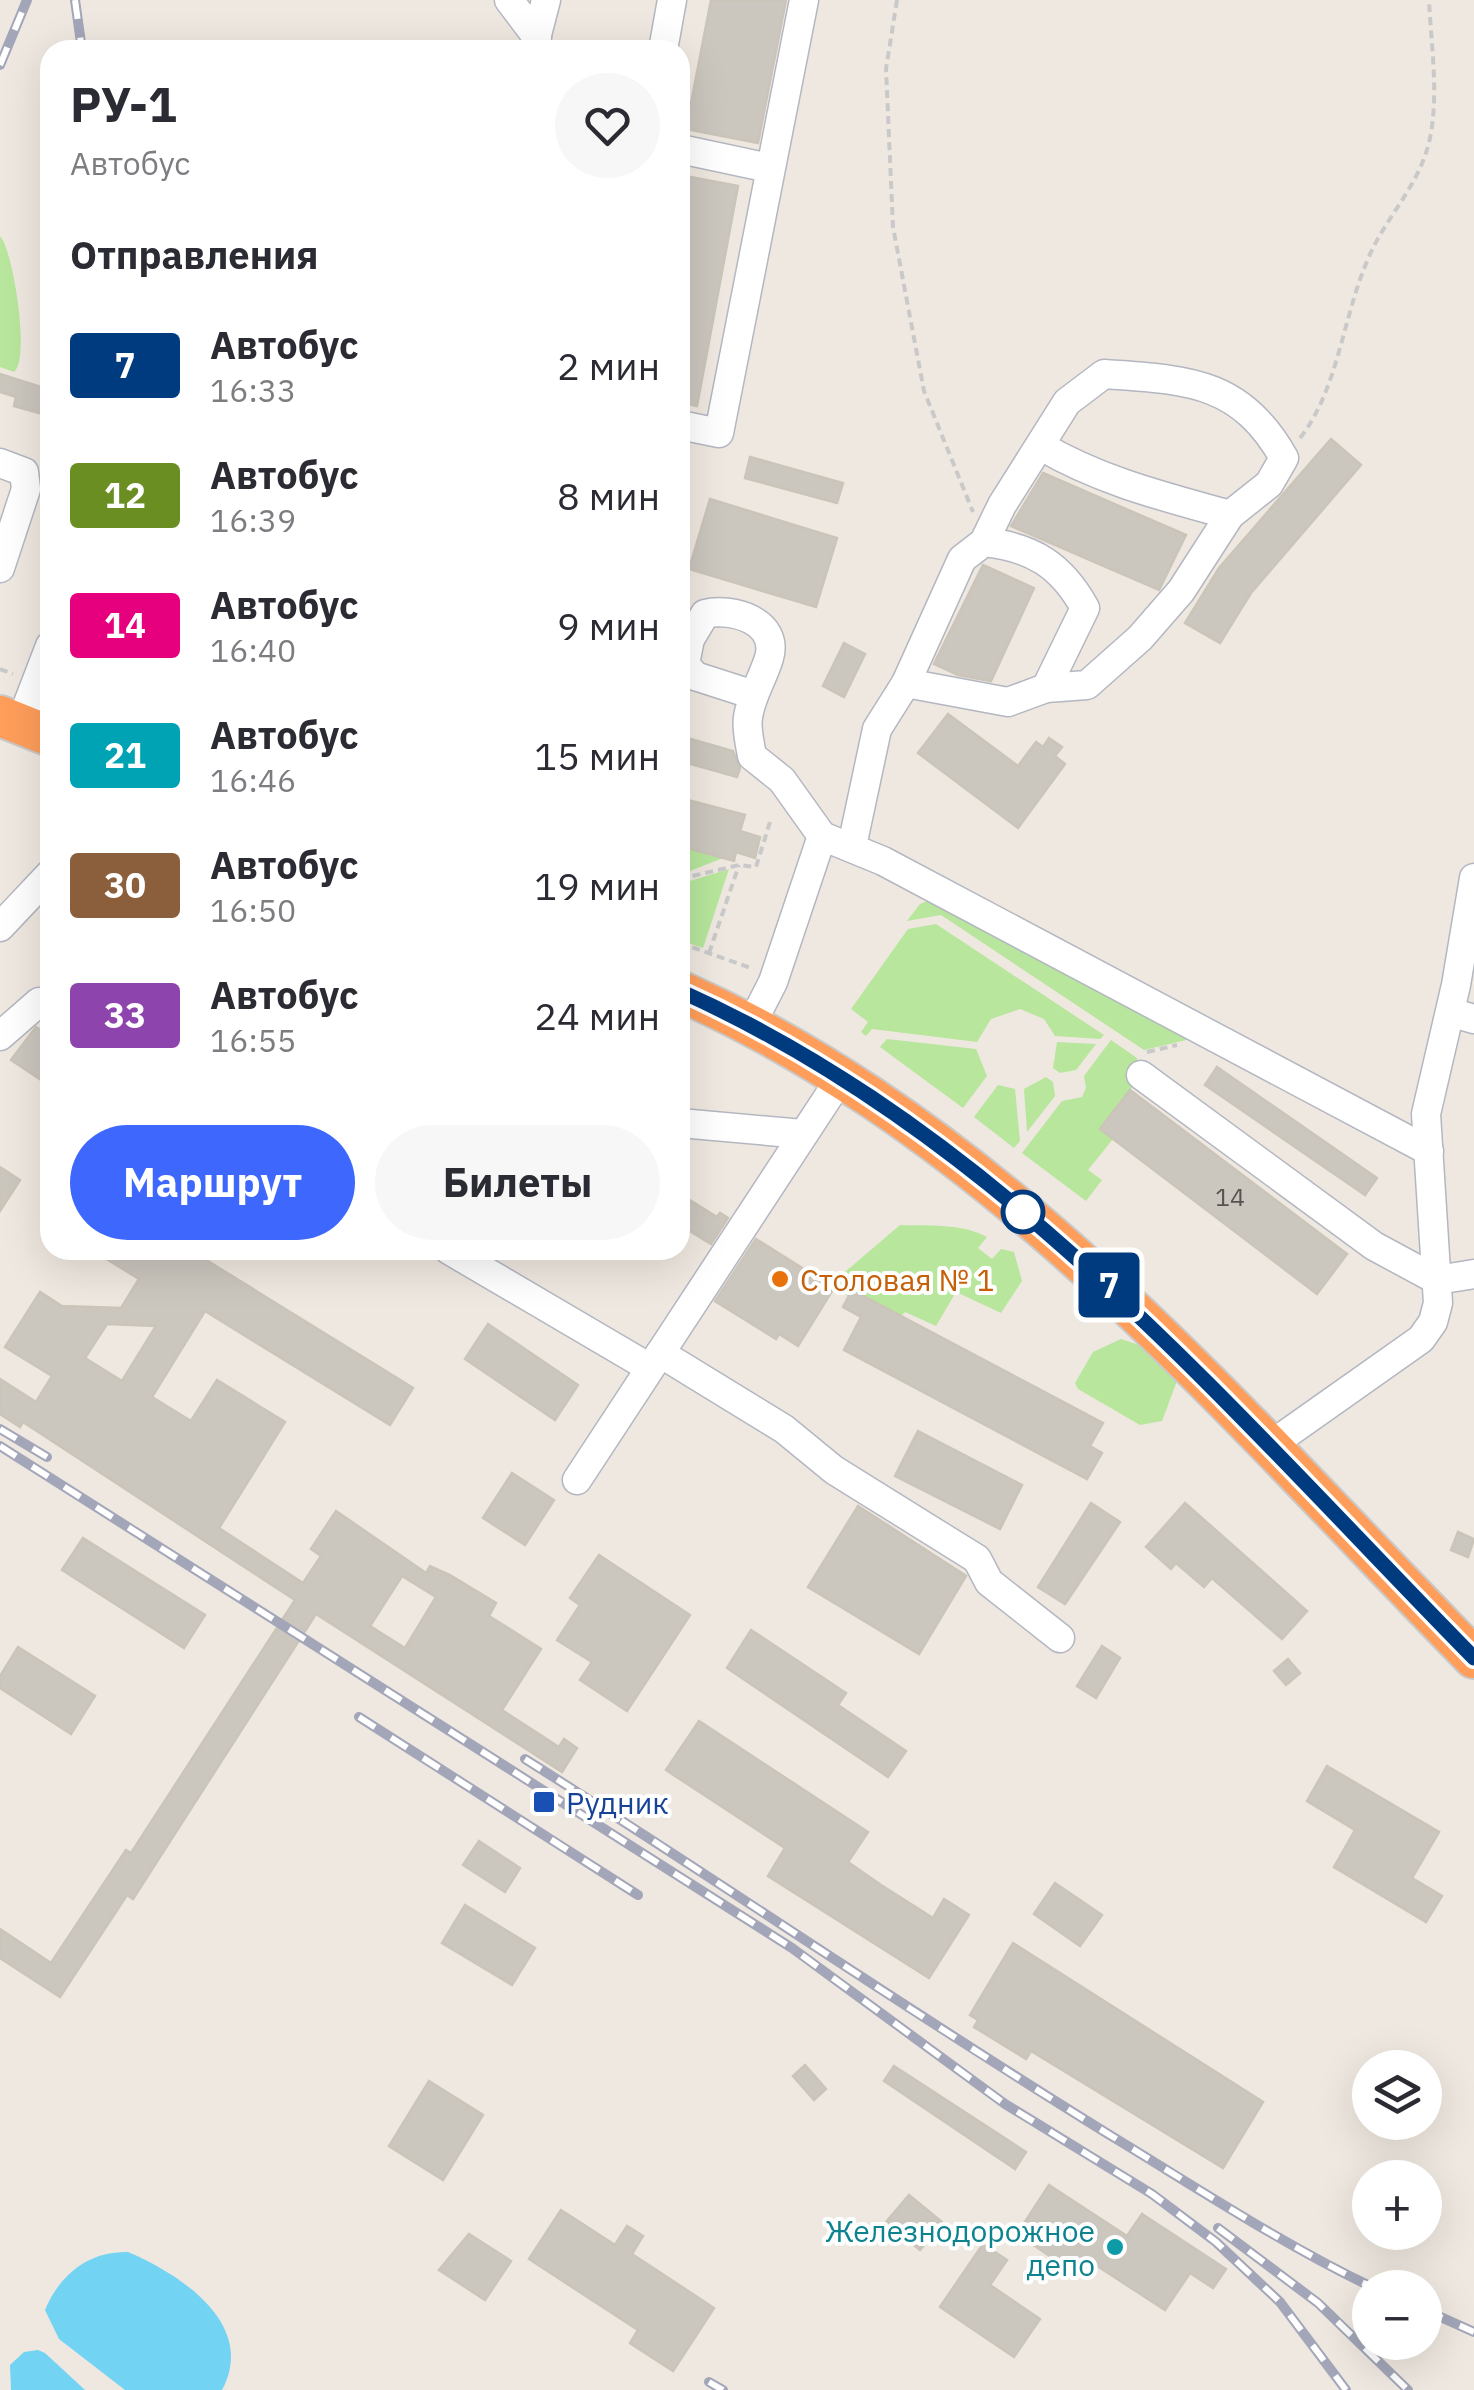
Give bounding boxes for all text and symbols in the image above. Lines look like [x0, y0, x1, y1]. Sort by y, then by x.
text: РУ-1 [70, 73, 177, 135]
button: heart [555, 73, 660, 178]
text: Автобус [70, 142, 190, 184]
text: Отправления [70, 230, 318, 279]
text: Автобус [210, 320, 359, 369]
text: 2 мин [557, 341, 660, 390]
text: 7 [114, 342, 136, 388]
text: 16:33 [210, 369, 296, 411]
text: Автобус [210, 450, 359, 499]
text: 8 мин [557, 471, 660, 520]
text: 12 [104, 472, 146, 518]
text: 16:39 [210, 499, 296, 541]
text: Автобус [210, 580, 359, 629]
text: 9 мин [557, 601, 660, 650]
text: 14 [104, 602, 146, 648]
text: 16:40 [210, 629, 296, 671]
text: Автобус [210, 710, 359, 759]
text: 15 мин [534, 731, 660, 780]
text: 21 [104, 732, 146, 778]
text: 16:46 [210, 759, 296, 801]
text: Автобус [210, 840, 359, 889]
text: 19 мин [534, 861, 660, 910]
text: 30 [104, 862, 146, 908]
text: 16:50 [210, 889, 296, 931]
text: Автобус [210, 970, 359, 1019]
text: 24 мин [534, 991, 660, 1040]
text: 33 [104, 992, 146, 1038]
text: 16:55 [210, 1019, 296, 1061]
button: Маршрут [70, 1125, 355, 1240]
button: Билеты [375, 1125, 660, 1240]
house number: 14 [1215, 1180, 1245, 1213]
unlabelled marker [1002, 1191, 1044, 1233]
line badge: 7 [1076, 1252, 1142, 1318]
place label: Столовая № 1 [800, 1260, 994, 1299]
text: 7 [1098, 1262, 1120, 1308]
marker: Столовая № 1 [769, 1268, 791, 1290]
place label: Рудник [566, 1783, 669, 1822]
marker: Рудник [531, 1789, 557, 1815]
map controls [1352, 2050, 1442, 2360]
button: layers [1352, 2050, 1442, 2140]
button: + [1352, 2160, 1442, 2250]
place label: Железнодорожное депо [825, 2211, 1095, 2284]
marker: Железнодорожное депо [1104, 2236, 1126, 2258]
button: − [1352, 2270, 1442, 2360]

